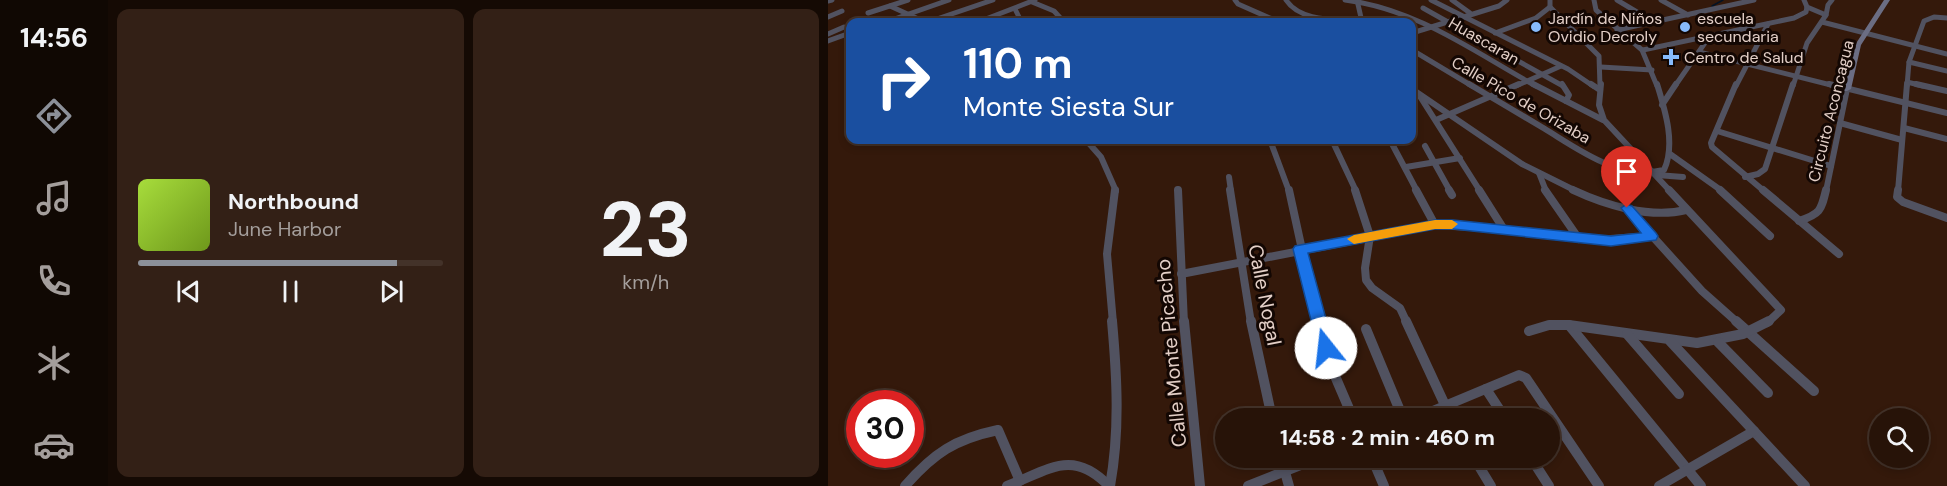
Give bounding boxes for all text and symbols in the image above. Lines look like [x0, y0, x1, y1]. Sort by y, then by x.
place label: Jardín de Niños Ovidio Decroly [1548, 8, 1662, 47]
place label: escuela secundaria [1697, 8, 1779, 47]
street label: Huascaran [1445, 12, 1523, 70]
text: 14:56 [20, 20, 88, 55]
marker: Jardín de Niños Ovidio Decroly [1529, 20, 1543, 34]
marker: escuela secundaria [1678, 20, 1692, 34]
text: 110 m [963, 36, 1073, 91]
street label: Circuito Aconcagua [1803, 38, 1859, 184]
icon: right [864, 42, 942, 120]
place label: Centro de Salud [1684, 47, 1804, 68]
marker: Centro de Salud [1662, 48, 1680, 66]
street label: Calle Pico de Orizaba [1448, 52, 1594, 148]
text: Monte Siesta Sur [963, 89, 1174, 124]
icon: directions [33, 95, 75, 137]
pin [1601, 146, 1652, 208]
icon: arrive [1610, 155, 1643, 188]
icon: music [33, 177, 75, 219]
text: 23 [600, 179, 692, 280]
text: Northbound [228, 187, 359, 216]
text: June Harbor [228, 216, 341, 242]
street label: Calle Nogal [1242, 242, 1288, 348]
street label: Calle Monte Picacho [1150, 258, 1192, 448]
icon: phone [33, 260, 75, 302]
text: km/h [622, 269, 669, 295]
icon: previous [172, 275, 205, 308]
icon: pause [274, 275, 307, 308]
icon: next [375, 275, 408, 308]
position arrow [1294, 316, 1358, 380]
icon: climate [33, 342, 75, 384]
speed limit sign: 30 [846, 390, 924, 468]
map controls [1869, 408, 1929, 468]
button: search [1869, 408, 1929, 468]
text: 14:58 · 2 min · 460 m [1280, 423, 1495, 452]
icon: car [33, 424, 75, 466]

